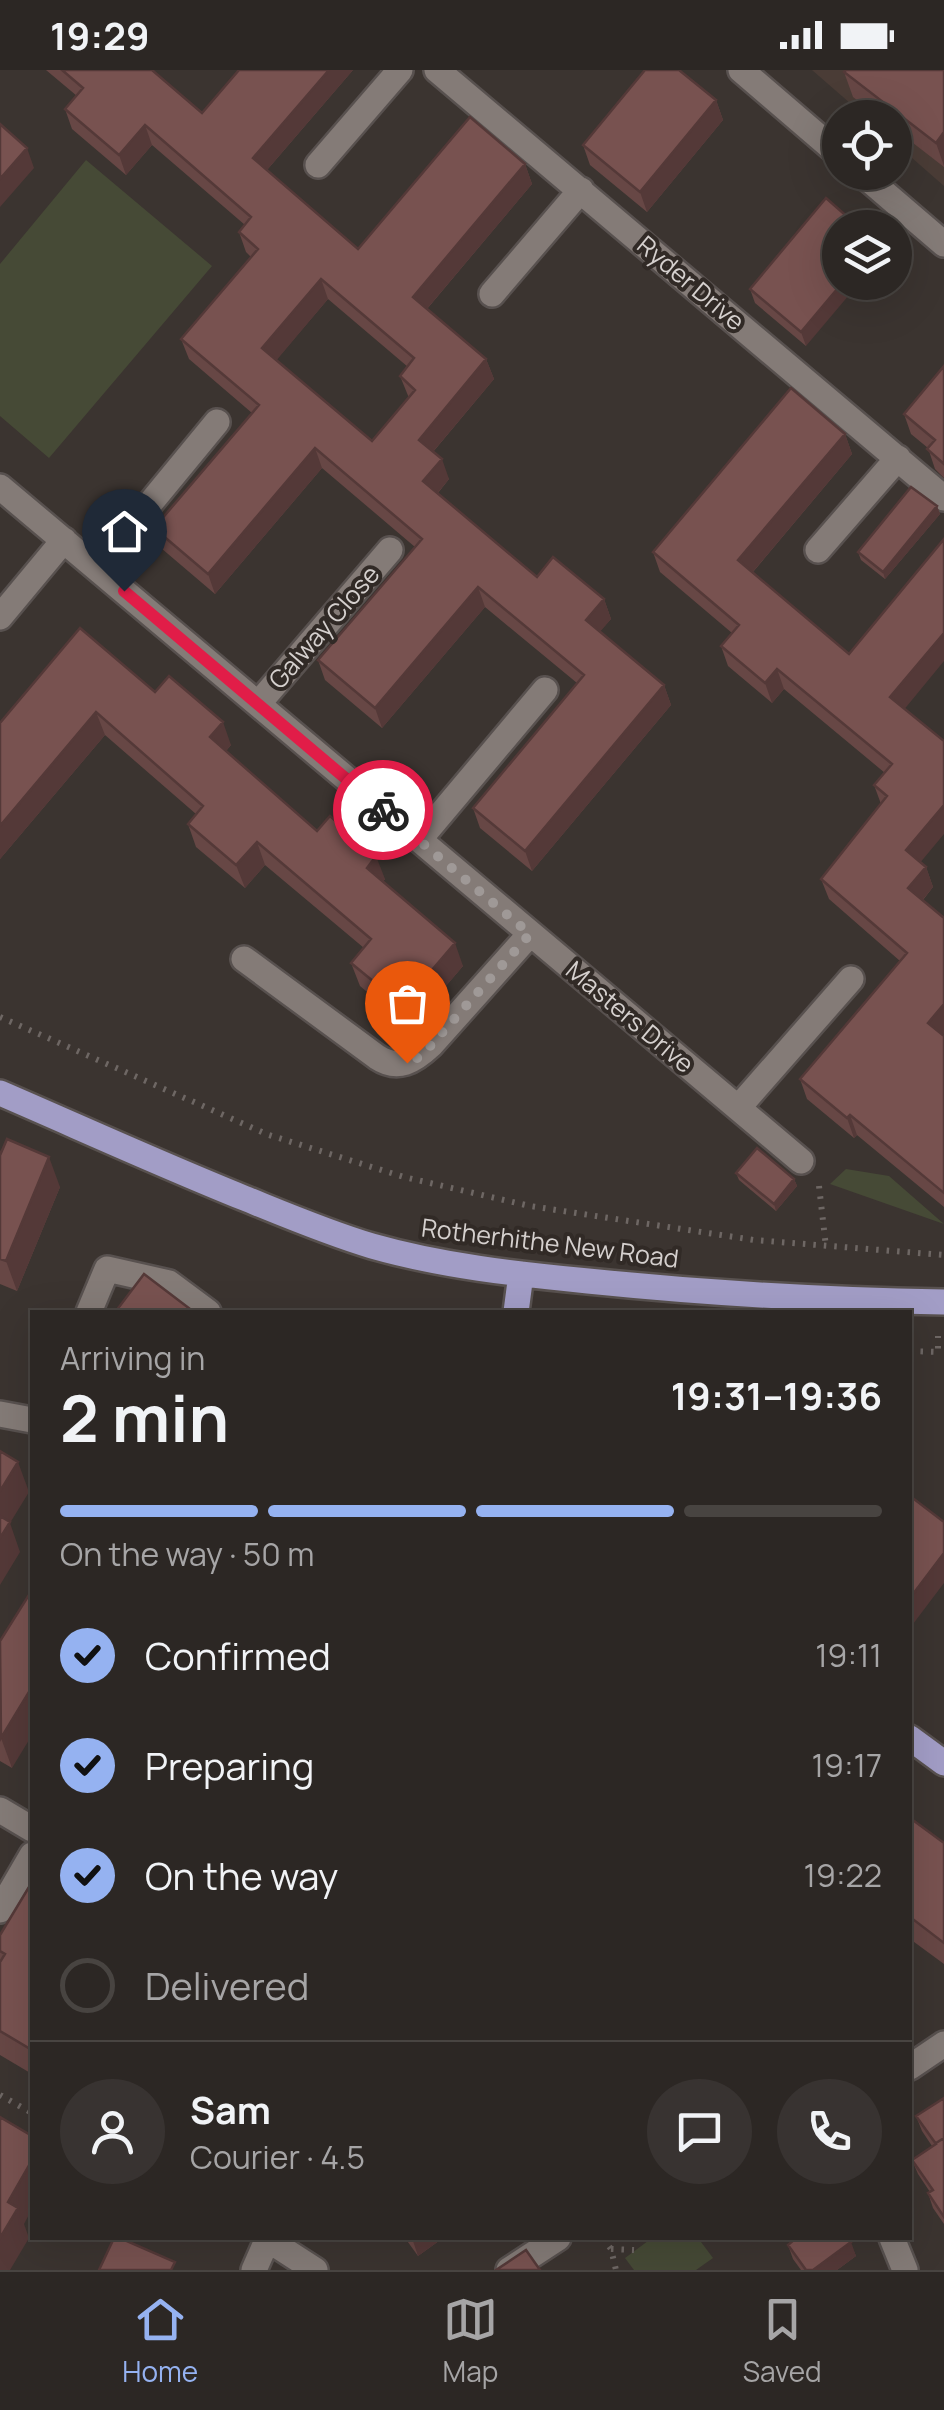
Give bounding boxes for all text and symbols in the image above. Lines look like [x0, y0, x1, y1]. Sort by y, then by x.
text: 19:29 [50, 9, 150, 61]
map controls [822, 100, 912, 300]
button: locate [822, 100, 912, 190]
button: layers [822, 210, 912, 300]
street label: Ryder Drive [630, 227, 752, 338]
pin [82, 489, 167, 592]
icon: home [97, 504, 152, 559]
street label: Galway Close [260, 557, 387, 696]
courier [333, 760, 433, 860]
icon: bike [356, 783, 411, 838]
street label: Masters Drive [559, 953, 702, 1081]
pin [365, 961, 450, 1064]
icon: bag [380, 976, 435, 1031]
street label: Rotherhithe New Road [419, 1209, 681, 1276]
text: Arriving in [60, 1336, 205, 1380]
text: 19:31–19:36 [671, 1369, 882, 1421]
text: 2 min [60, 1373, 229, 1462]
text: On the way · 50 m [60, 1532, 314, 1576]
icon: check [60, 1628, 115, 1683]
text: Confirmed [145, 1629, 331, 1681]
text: 19:11 [815, 1633, 882, 1677]
icon: check [60, 1738, 115, 1793]
text: Preparing [145, 1739, 314, 1791]
text: 19:17 [812, 1743, 882, 1787]
icon: check [60, 1848, 115, 1903]
text: On the way [145, 1849, 338, 1901]
text: 19:22 [804, 1853, 882, 1897]
text: Delivered [145, 1959, 309, 2011]
button: person [60, 2079, 165, 2184]
button: chat [647, 2079, 752, 2184]
button: phone [777, 2079, 882, 2184]
text: Sam [190, 2083, 271, 2135]
text: Courier · 4.5 [190, 2135, 365, 2179]
tab: Home [122, 2292, 198, 2390]
tab: Map [443, 2292, 498, 2390]
tab: Saved [743, 2292, 822, 2390]

